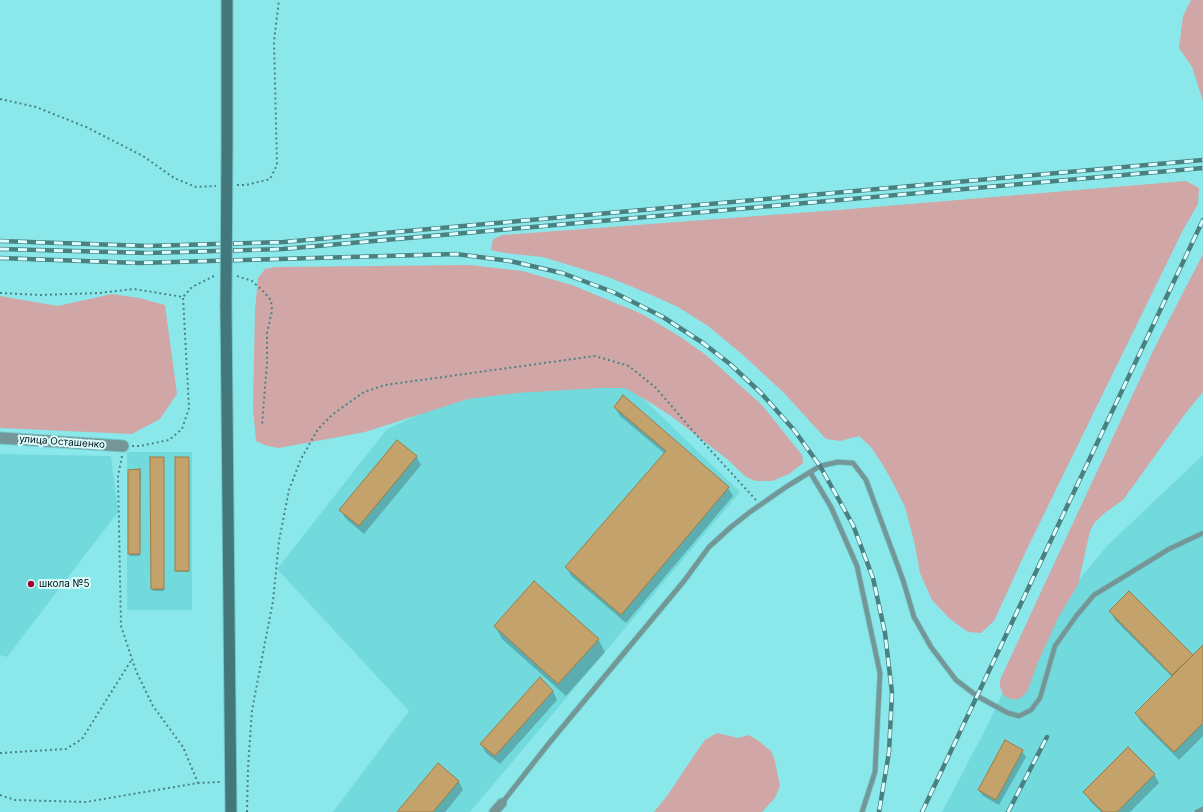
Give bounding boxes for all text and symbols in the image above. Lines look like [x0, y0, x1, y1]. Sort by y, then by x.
street label: улица Осташенко [19, 433, 105, 451]
place label: школа №5 [39, 578, 90, 590]
marker: школа №5 [26, 579, 36, 589]

